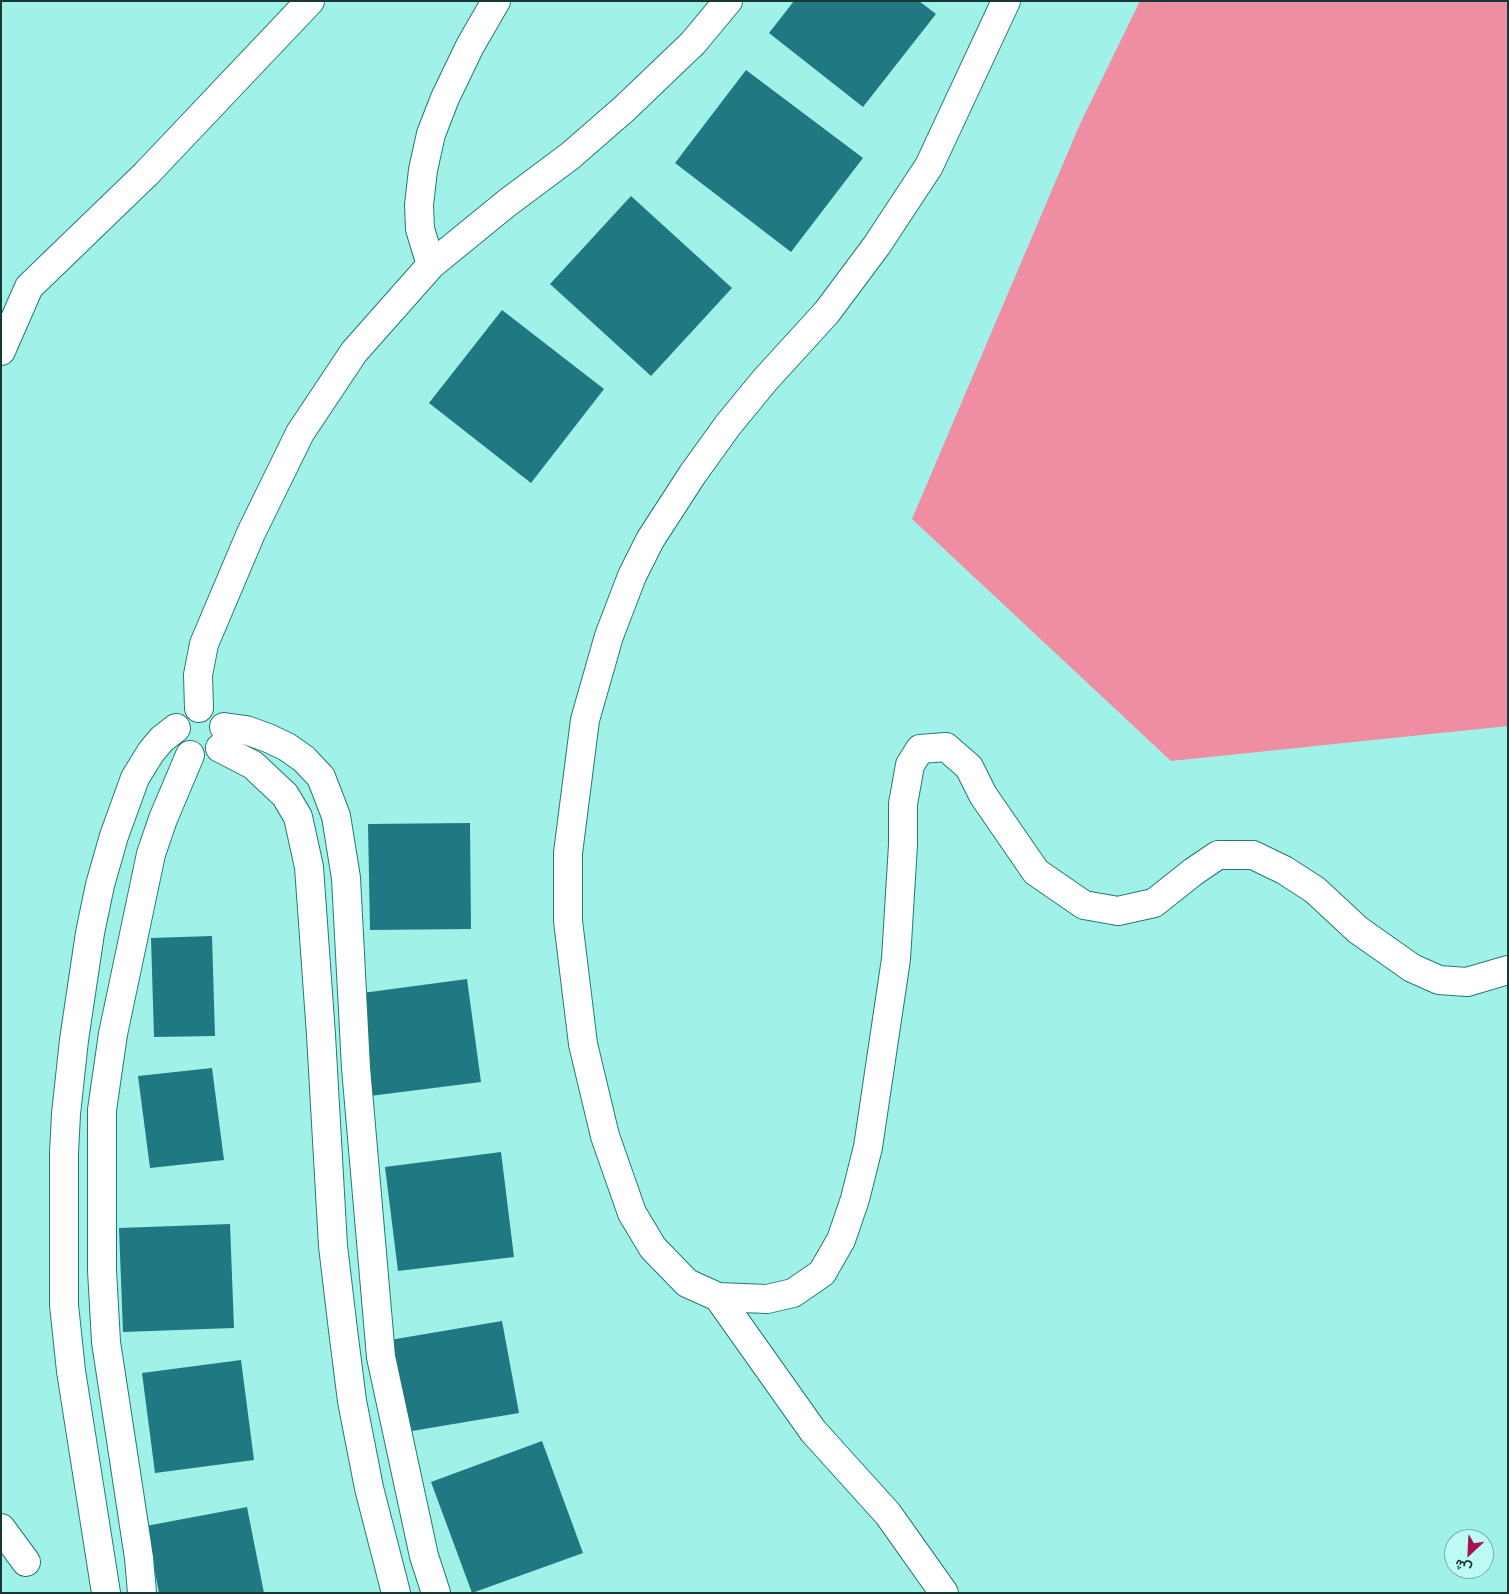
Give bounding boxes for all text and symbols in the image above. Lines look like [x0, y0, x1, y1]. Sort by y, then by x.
north arrow [1444, 1529, 1494, 1579]
text: ش [1451, 1555, 1475, 1579]

